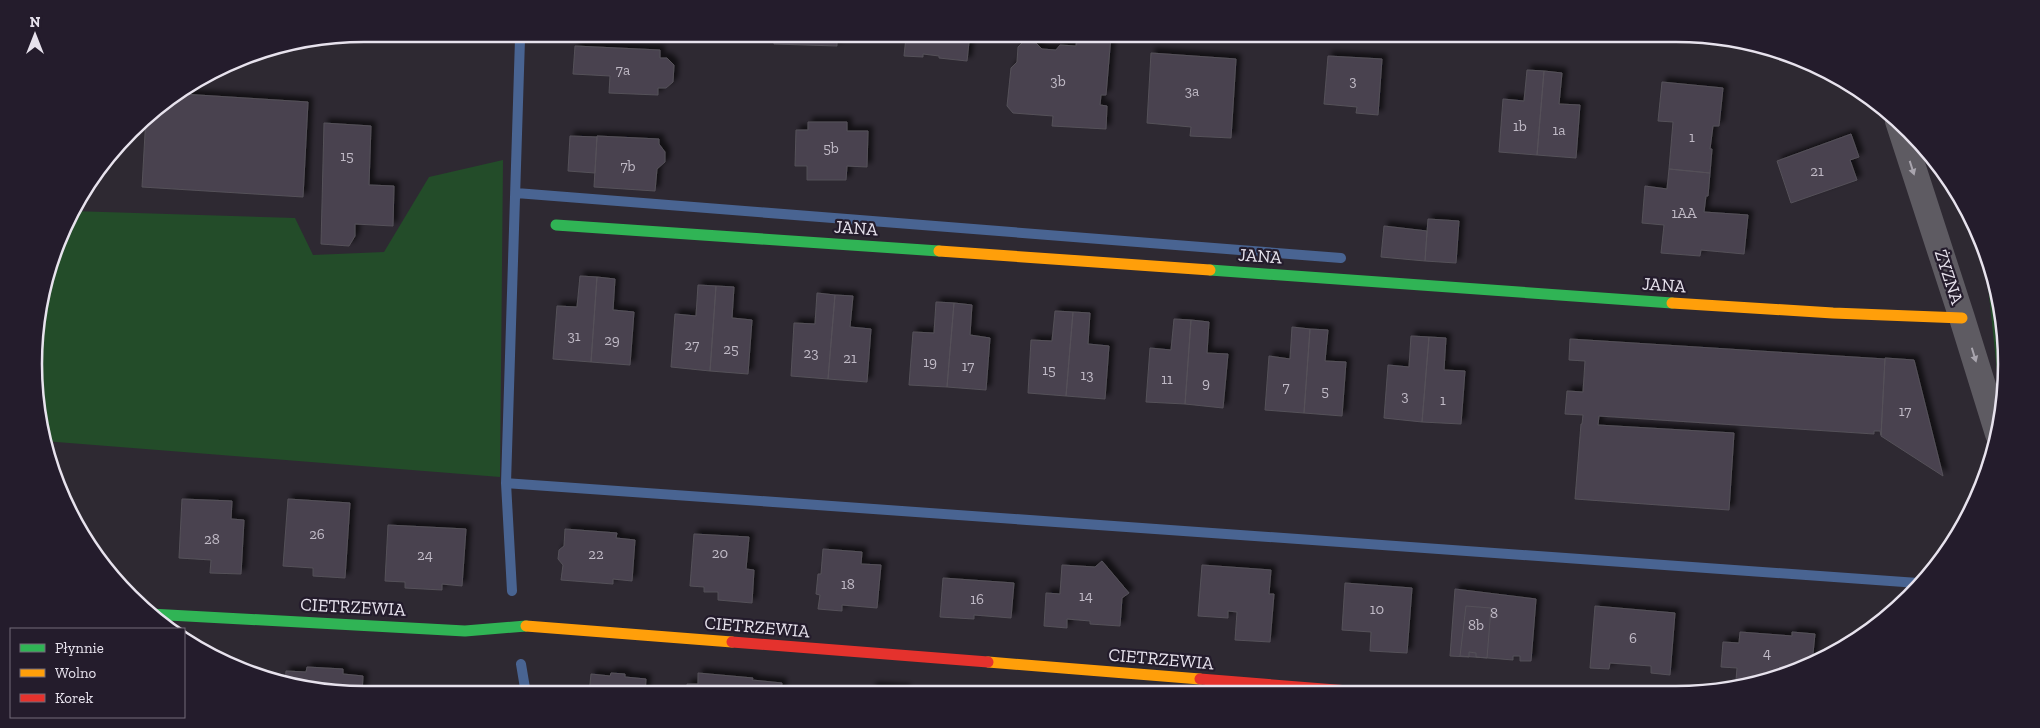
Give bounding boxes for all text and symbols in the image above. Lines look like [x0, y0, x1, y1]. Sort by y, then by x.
north arrow [10, 10, 60, 60]
text: N [30, 14, 41, 31]
house number: 7a [616, 61, 630, 79]
house number: 3b [1050, 72, 1066, 90]
house number: 3 [1349, 72, 1357, 90]
house number: 3a [1185, 82, 1199, 100]
house number: 1b [1513, 117, 1527, 135]
house number: 1a [1552, 121, 1566, 139]
house number: 1 [1689, 128, 1695, 146]
house number: 5b [823, 139, 839, 157]
house number: 15 [340, 147, 354, 165]
house number: 7b [620, 157, 636, 175]
one-way arrow [1909, 160, 1917, 175]
house number: 21 [1810, 162, 1824, 180]
house number: 1AA [1671, 204, 1697, 222]
street label: JANA [833, 215, 879, 241]
street label: JANA [1237, 243, 1283, 269]
street label: ŻYZNA [1930, 247, 1968, 308]
street label: JANA [1641, 272, 1687, 298]
house number: 31 [567, 327, 581, 345]
house number: 29 [604, 331, 620, 349]
house number: 27 [685, 336, 699, 354]
house number: 25 [723, 340, 739, 358]
house number: 23 [803, 344, 819, 362]
one-way arrow [1970, 348, 1978, 363]
house number: 21 [843, 349, 857, 367]
house number: 19 [923, 353, 937, 371]
house number: 17 [962, 357, 974, 375]
house number: 15 [1042, 361, 1056, 379]
house number: 13 [1080, 366, 1094, 384]
house number: 11 [1161, 370, 1173, 388]
house number: 9 [1202, 374, 1210, 392]
house number: 7 [1282, 378, 1290, 396]
house number: 5 [1321, 382, 1329, 400]
house number: 3 [1401, 387, 1409, 405]
house number: 1 [1440, 391, 1446, 409]
house number: 17 [1899, 402, 1911, 420]
house number: 26 [309, 525, 325, 543]
house number: 28 [204, 530, 220, 548]
house number: 20 [712, 544, 728, 562]
house number: 22 [588, 545, 604, 563]
house number: 24 [417, 546, 433, 564]
house number: 18 [841, 575, 855, 593]
house number: 14 [1079, 587, 1093, 605]
house number: 16 [970, 590, 984, 608]
street label: CIETRZEWIA [300, 593, 407, 621]
house number: 10 [1370, 600, 1384, 618]
house number: 8 [1490, 604, 1498, 622]
street label: CIETRZEWIA [703, 611, 811, 643]
house number: 8b [1468, 616, 1484, 634]
legend [10, 628, 185, 718]
house number: 6 [1629, 629, 1637, 647]
text: Płynnie [55, 639, 104, 657]
street label: CIETRZEWIA [1107, 643, 1215, 675]
house number: 4 [1763, 644, 1771, 662]
text: Wolno [55, 664, 97, 682]
text: Korek [55, 689, 93, 707]

